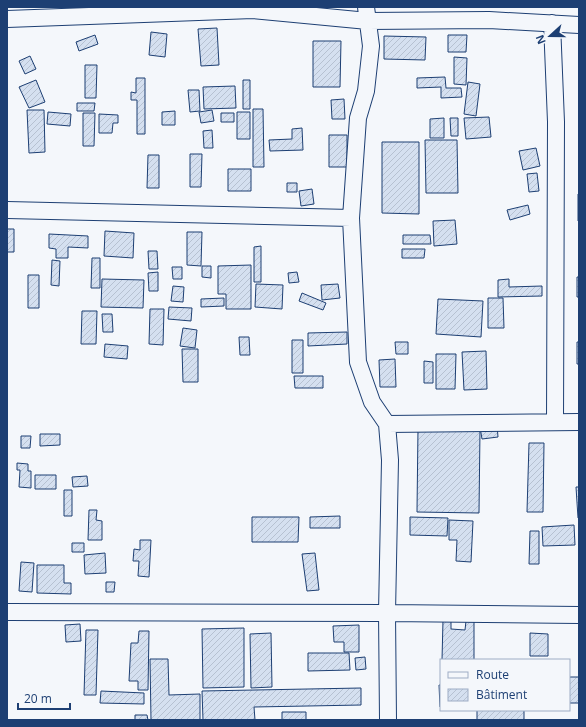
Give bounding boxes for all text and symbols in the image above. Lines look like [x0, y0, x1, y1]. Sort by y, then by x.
north arrow [530, 16, 570, 56]
text: N [532, 33, 549, 47]
legend [440, 659, 570, 711]
text: Route [476, 666, 509, 683]
scale bar [18, 685, 70, 711]
text: Bâtiment [476, 686, 527, 703]
text: 20 m [24, 690, 52, 707]

